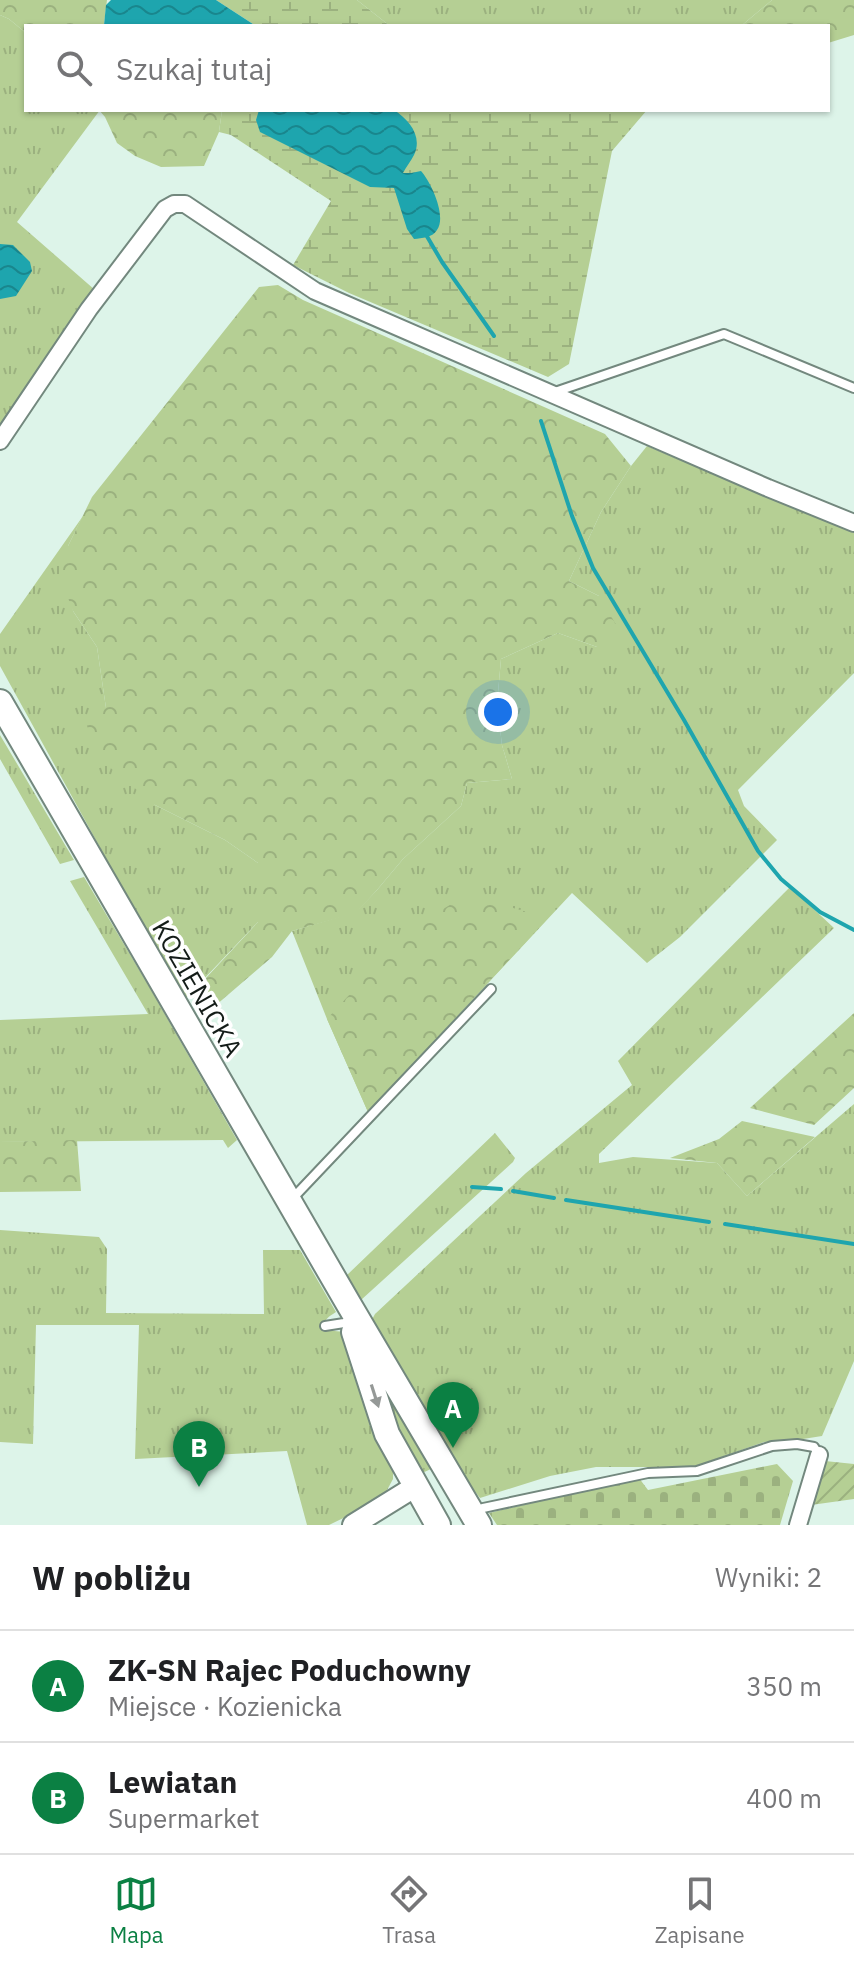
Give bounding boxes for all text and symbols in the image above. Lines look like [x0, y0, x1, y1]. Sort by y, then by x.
search box [24, 24, 830, 112]
icon: search [52, 46, 96, 90]
text: Szukaj tutaj [116, 49, 272, 88]
your location [478, 692, 518, 732]
street label: KOZIENICKA [145, 913, 251, 1063]
pin: A [427, 1382, 479, 1448]
one-way arrow [369, 1384, 381, 1408]
pin: B [173, 1421, 225, 1487]
text: W pobliżu [32, 1555, 192, 1599]
text: Wyniki: 2 [715, 1560, 822, 1594]
text: ZK-SN Rajec Poduchowny [108, 1650, 471, 1689]
text: A [49, 1669, 67, 1703]
text: 350 m [746, 1669, 822, 1703]
text: Miejsce · Kozienicka [108, 1689, 342, 1723]
text: Lewiatan [108, 1762, 237, 1801]
text: B [49, 1781, 67, 1815]
text: 400 m [746, 1781, 822, 1815]
text: Supermarket [108, 1801, 260, 1835]
tab: Mapa [109, 1872, 164, 1949]
tab: Trasa [382, 1872, 436, 1949]
tab: Zapisane [655, 1872, 745, 1949]

